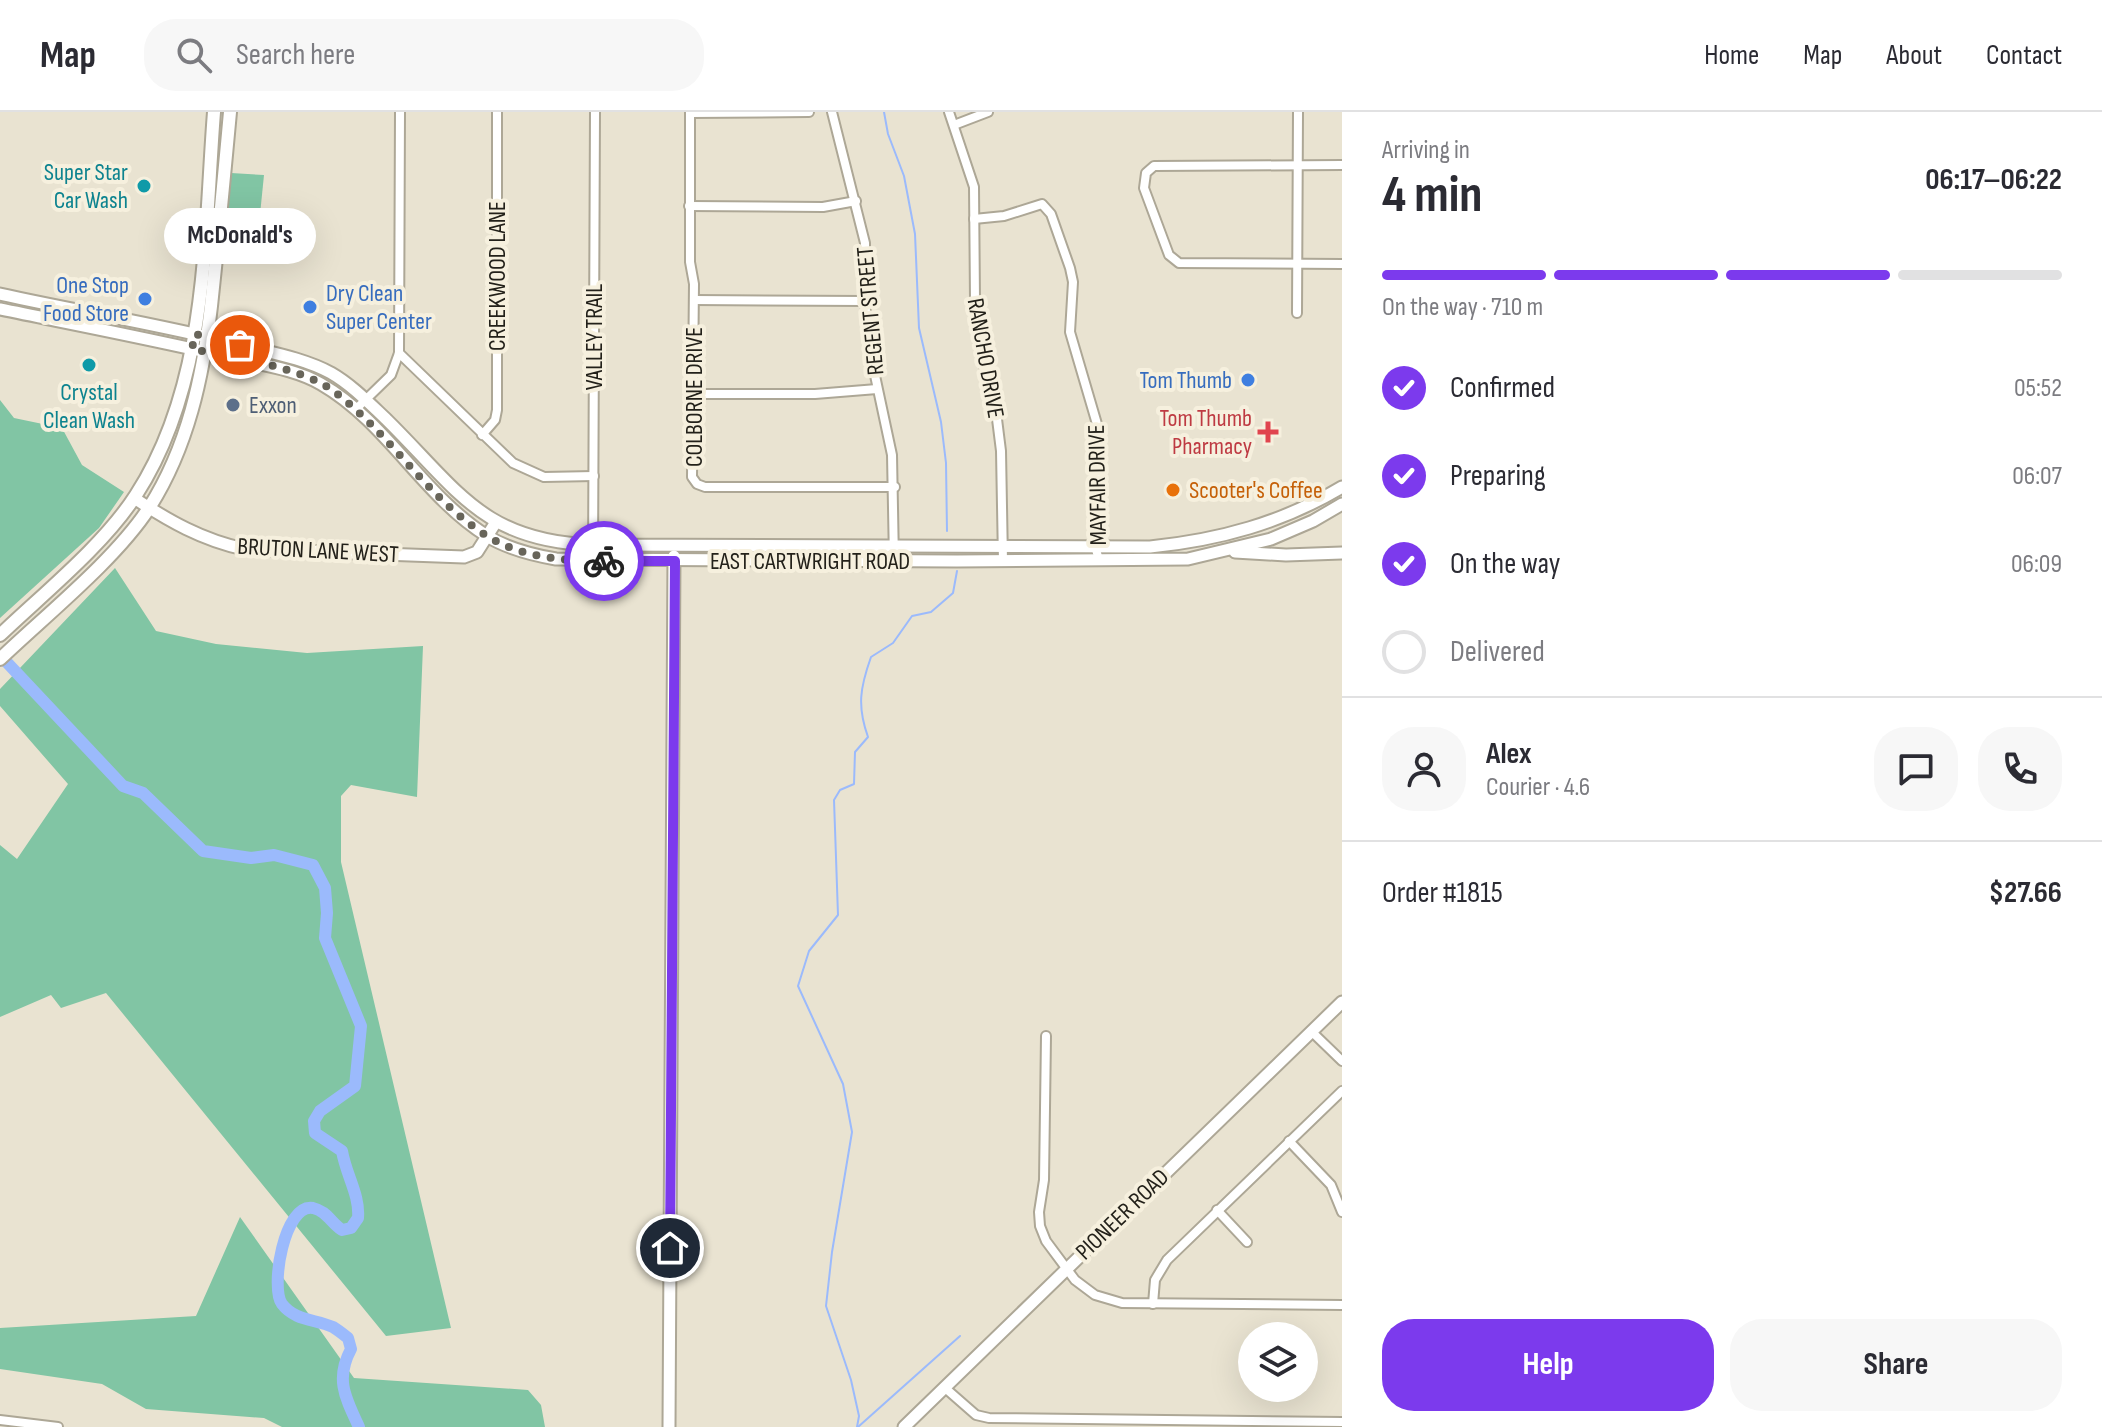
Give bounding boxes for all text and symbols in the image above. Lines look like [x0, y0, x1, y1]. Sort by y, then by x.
search box [144, 19, 704, 91]
text: Map [40, 33, 96, 78]
icon: search [172, 33, 216, 77]
text: Search here [236, 37, 355, 73]
text: Home [1704, 39, 1759, 72]
text: Map [1803, 39, 1842, 72]
text: About [1886, 39, 1942, 72]
text: Contact [1986, 39, 2062, 72]
text: Arriving in [1382, 135, 1470, 166]
place label: Super Star Car Wash [44, 158, 128, 215]
text: 06:17–06:22 [1925, 162, 2062, 198]
text: 4 min [1382, 164, 1482, 227]
marker: Super Star Car Wash [135, 177, 153, 195]
street label: CREEKWOOD LANE [483, 201, 512, 351]
callout: McDonald's [164, 209, 316, 265]
text: McDonald's [187, 220, 293, 251]
street label: REGENT STREET [850, 245, 891, 376]
place label: One Stop Food Store [43, 271, 129, 328]
place label: Dry Clean Super Center [326, 279, 432, 336]
street label: VALLEY TRAIL [580, 284, 609, 390]
marker: One Stop Food Store [136, 290, 154, 308]
text: On the way · 710 m [1382, 292, 1543, 323]
street label: RANCHO DRIVE [961, 296, 1010, 420]
marker: Dry Clean Super Center [301, 298, 319, 316]
pin [206, 311, 274, 379]
icon: bag [218, 323, 262, 367]
street label: COLBORNE DRIVE [680, 327, 709, 467]
marker: Crystal Clean Wash [80, 356, 98, 374]
place label: Tom Thumb [1139, 366, 1232, 395]
icon: check [1382, 366, 1426, 410]
text: Confirmed [1450, 370, 1555, 406]
marker: Tom Thumb [1239, 371, 1257, 389]
text: 05:52 [2014, 373, 2062, 404]
place label: Crystal Clean Wash [43, 378, 135, 435]
place label: Exxon [249, 391, 297, 420]
marker: Exxon [224, 396, 242, 414]
place label: Tom Thumb Pharmacy [1159, 404, 1252, 461]
marker: Tom Thumb Pharmacy [1259, 423, 1277, 441]
street label: MAYFAIR DRIVE [1082, 424, 1113, 546]
icon: check [1382, 454, 1426, 498]
text: Preparing [1450, 458, 1546, 494]
text: 06:07 [2012, 461, 2062, 492]
place label: Scooter's Coffee [1189, 476, 1323, 505]
marker: Scooter's Coffee [1164, 481, 1182, 499]
courier [564, 521, 644, 601]
street label: BRUTON LANE WEST [237, 532, 400, 569]
icon: bike [582, 539, 626, 583]
icon: check [1382, 542, 1426, 586]
text: On the way [1450, 546, 1560, 582]
street label: EAST CARTWRIGHT ROAD [710, 547, 910, 576]
text: 06:09 [2011, 549, 2062, 580]
text: Delivered [1450, 634, 1545, 670]
button: person [1382, 727, 1466, 811]
button: chat [1874, 727, 1958, 811]
button: phone [1978, 727, 2062, 811]
text: Alex [1486, 736, 1532, 772]
text: Courier · 4.6 [1486, 772, 1590, 803]
text: Order #1815 [1382, 875, 1503, 911]
text: $27.66 [1989, 875, 2062, 911]
street label: PIONEER ROAD [1070, 1163, 1175, 1266]
pin [636, 1214, 704, 1282]
icon: home [648, 1226, 692, 1270]
button: Help [1382, 1319, 1714, 1411]
button: Share [1730, 1319, 2062, 1411]
map controls [1238, 1322, 1318, 1402]
button: layers [1238, 1322, 1318, 1402]

